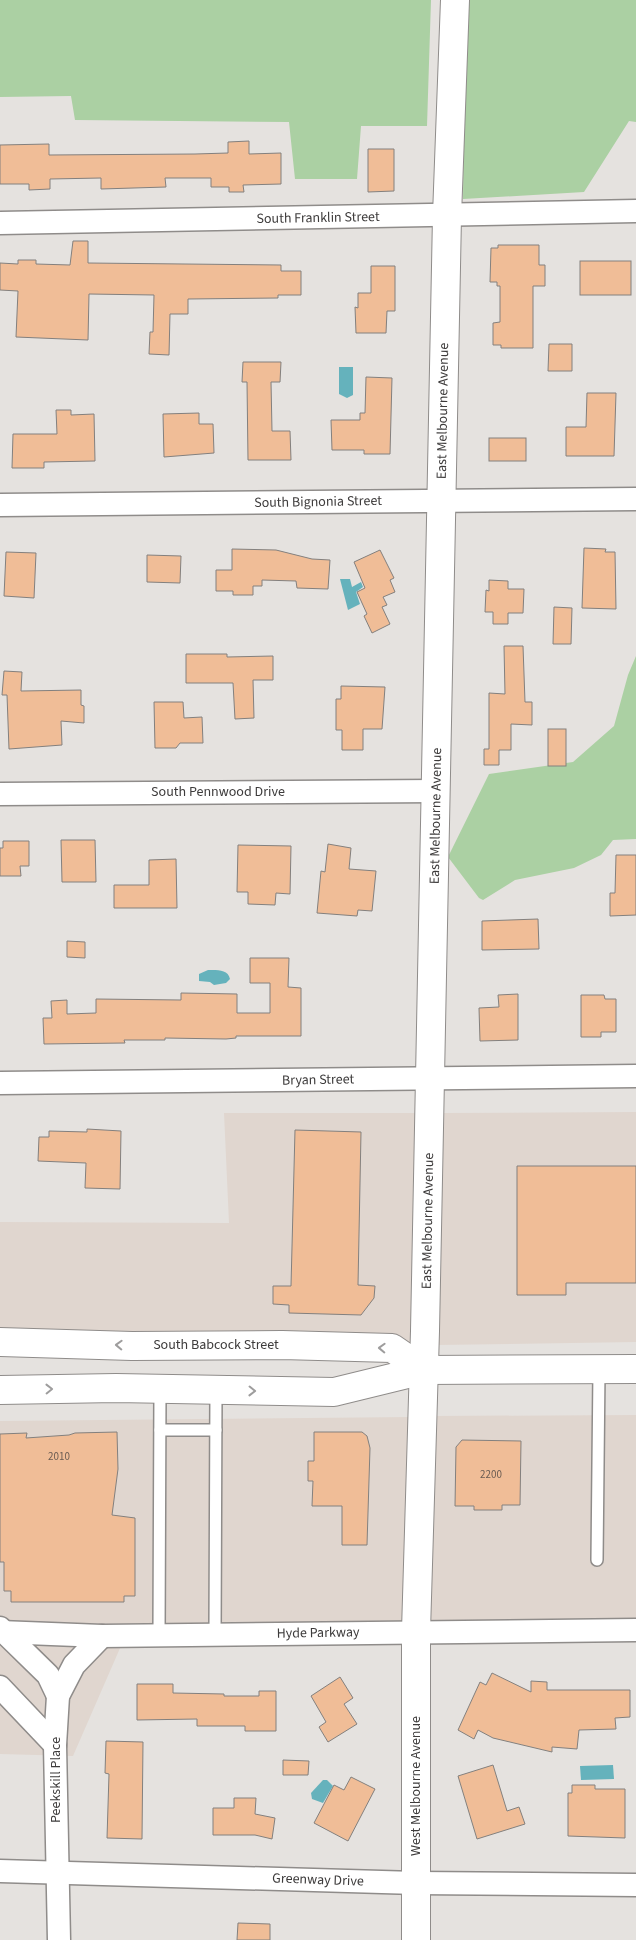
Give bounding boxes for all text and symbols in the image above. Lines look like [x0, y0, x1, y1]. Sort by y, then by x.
street label: South Franklin Street [256, 207, 380, 229]
street label: East Melbourne Avenue [432, 342, 454, 479]
street label: South Bignonia Street [254, 491, 382, 513]
street label: East Melbourne Avenue [425, 747, 447, 884]
street label: South Pennwood Drive [151, 782, 285, 802]
street label: Bryan Street [282, 1069, 355, 1091]
street label: East Melbourne Avenue [417, 1152, 439, 1289]
street label: South Babcock Street [153, 1335, 279, 1355]
one-way arrow [115, 1340, 123, 1351]
one-way arrow [378, 1342, 386, 1353]
one-way arrow [45, 1384, 53, 1394]
one-way arrow [249, 1386, 257, 1396]
house number: 2010 [48, 1449, 70, 1464]
house number: 2200 [480, 1467, 502, 1482]
street label: Hyde Parkway [276, 1622, 360, 1644]
street label: West Melbourne Avenue [406, 1716, 426, 1856]
street label: Peekskill Place [46, 1737, 66, 1823]
street label: Greenway Drive [272, 1868, 364, 1892]

